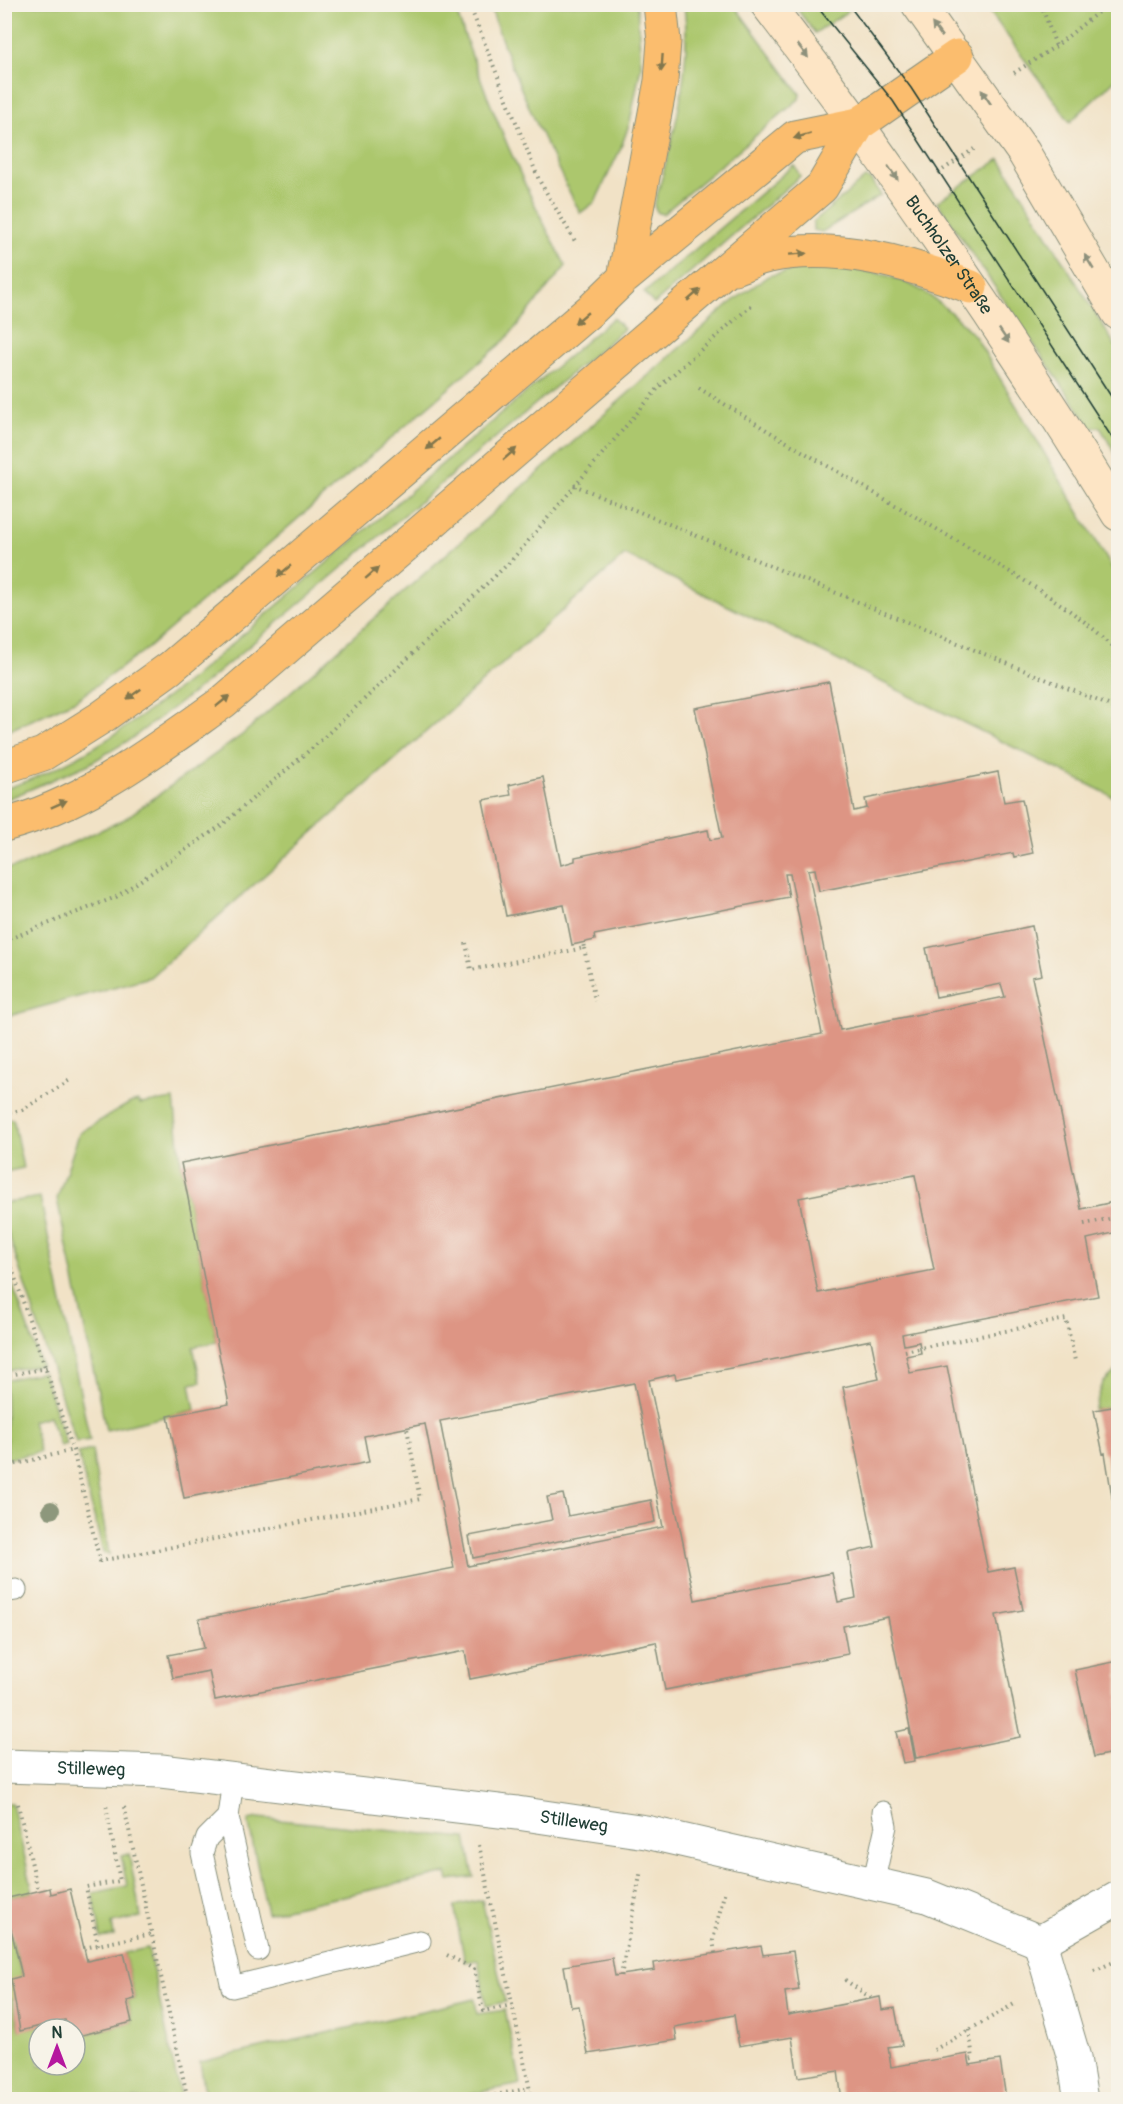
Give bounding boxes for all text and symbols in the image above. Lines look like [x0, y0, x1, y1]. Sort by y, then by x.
one-way arrow [931, 22, 944, 38]
one-way arrow [796, 43, 809, 59]
one-way arrow [658, 53, 667, 72]
one-way arrow [981, 89, 992, 105]
one-way arrow [793, 132, 811, 141]
one-way arrow [887, 164, 899, 180]
street label: Buchholzer Straße [900, 191, 998, 319]
one-way arrow [788, 249, 807, 259]
one-way arrow [1083, 254, 1094, 270]
one-way arrow [686, 289, 702, 302]
one-way arrow [574, 311, 589, 324]
one-way arrow [998, 327, 1010, 343]
one-way arrow [426, 437, 441, 450]
one-way arrow [502, 448, 518, 461]
one-way arrow [276, 564, 292, 577]
one-way arrow [364, 567, 380, 580]
one-way arrow [126, 688, 141, 700]
one-way arrow [216, 695, 231, 707]
one-way arrow [50, 799, 68, 809]
street label: Stilleweg [56, 1756, 126, 1781]
street label: Stilleweg [538, 1805, 609, 1838]
north arrow [27, 2017, 87, 2077]
text: N [52, 2023, 63, 2043]

